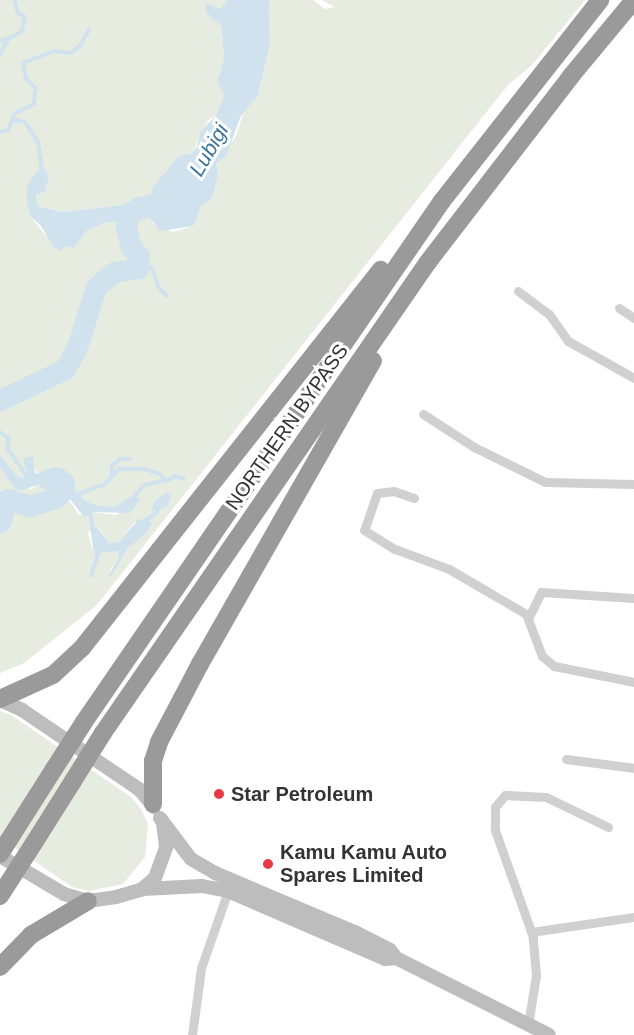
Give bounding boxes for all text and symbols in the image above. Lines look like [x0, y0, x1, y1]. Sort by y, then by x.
water label: Lubigi [184, 119, 234, 181]
street label: NORTHERN BYPASS [221, 339, 353, 515]
place label: Star Petroleum [231, 782, 373, 806]
marker: Star Petroleum [212, 787, 226, 801]
place label: Kamu Kamu Auto Spares Limited [280, 840, 448, 887]
marker: Kamu Kamu Auto Spares Limited [261, 857, 275, 871]

